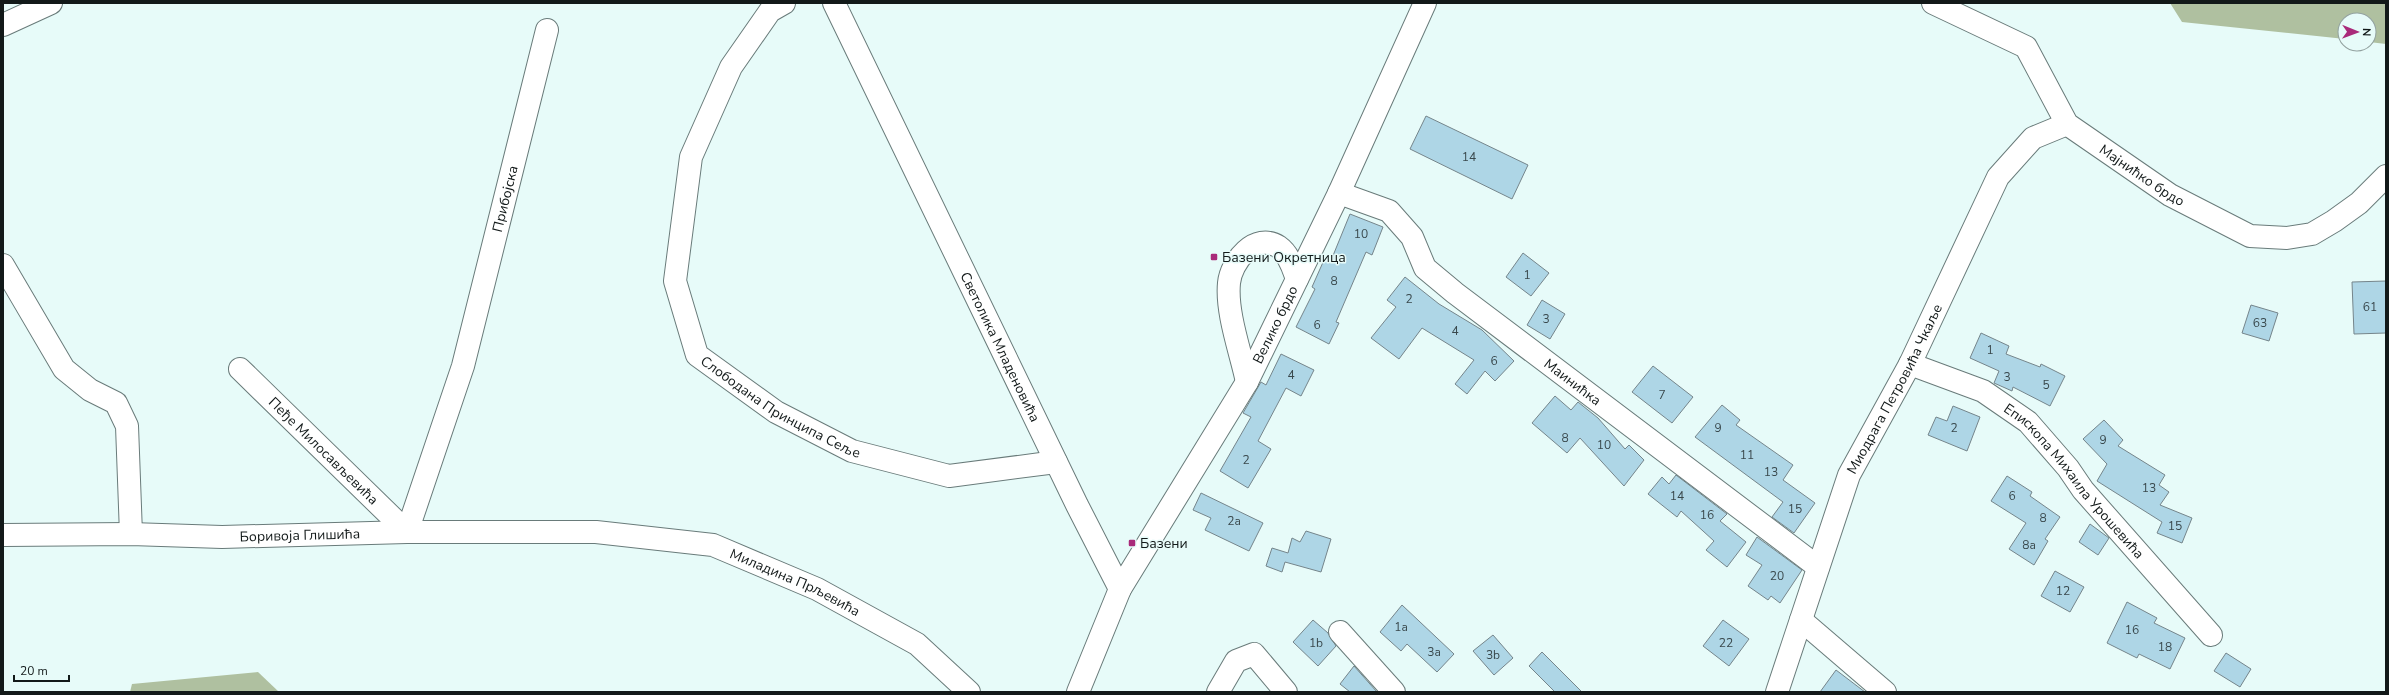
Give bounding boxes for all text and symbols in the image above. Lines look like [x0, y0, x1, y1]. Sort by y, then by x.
north arrow [2337, 12, 2377, 52]
text: N [2359, 28, 2374, 36]
street label: Мајнићко брдо [2096, 140, 2188, 210]
house number: 14 [1462, 149, 1476, 165]
street label: Прибојска [487, 163, 522, 234]
house number: 10 [1354, 226, 1368, 242]
place label: Базени Окретница [1222, 248, 1346, 267]
marker: Базени Окретница [1209, 252, 1219, 262]
house number: 1 [1523, 267, 1531, 283]
street label: Светолика Младеновића [956, 269, 1045, 425]
house number: 8 [1330, 273, 1338, 289]
street label: Велико брдо [1248, 282, 1302, 367]
house number: 2 [1405, 291, 1413, 307]
house number: 61 [2363, 299, 2377, 315]
street label: Миодрага Петровића Чкаље [1842, 301, 1946, 477]
house number: 3 [1542, 311, 1550, 327]
house number: 63 [2253, 315, 2267, 331]
house number: 6 [1313, 317, 1321, 333]
house number: 4 [1451, 323, 1459, 339]
house number: 1 [1986, 342, 1994, 358]
street label: Слободана Принципа Сеље [697, 351, 862, 462]
house number: 6 [1490, 353, 1498, 369]
street label: Маинићка [1540, 354, 1605, 410]
house number: 4 [1287, 367, 1295, 383]
house number: 3 [2003, 369, 2011, 385]
house number: 5 [2042, 377, 2050, 393]
house number: 7 [1658, 387, 1666, 403]
street label: Пеђе Милосављевића [265, 393, 383, 509]
street label: Епископа Михаила Урошевића [2000, 399, 2149, 563]
house number: 9 [1714, 420, 1722, 436]
house number: 2 [1950, 420, 1958, 436]
house number: 8 [1561, 430, 1569, 446]
house number: 9 [2099, 432, 2107, 448]
house number: 10 [1597, 437, 1611, 453]
house number: 11 [1740, 447, 1754, 463]
house number: 2 [1242, 452, 1250, 468]
house number: 13 [1764, 464, 1778, 480]
house number: 13 [2142, 480, 2156, 496]
house number: 14 [1670, 488, 1684, 504]
house number: 6 [2008, 488, 2016, 504]
house number: 15 [1788, 501, 1802, 517]
house number: 16 [1700, 507, 1714, 523]
house number: 8 [2039, 510, 2047, 526]
house number: 2a [1227, 513, 1241, 529]
house number: 15 [2168, 518, 2182, 534]
street label: Боривоја Глишића [239, 524, 361, 546]
place label: Базени [1140, 534, 1188, 553]
house number: 8a [2022, 537, 2036, 553]
marker: Базени [1127, 538, 1137, 548]
street label: Миладина Прљевића [727, 544, 864, 620]
house number: 20 [1770, 568, 1784, 584]
house number: 12 [2056, 583, 2070, 599]
house number: 1a [1394, 619, 1408, 635]
house number: 16 [2125, 622, 2139, 638]
house number: 1b [1309, 635, 1323, 651]
house number: 22 [1719, 635, 1733, 651]
house number: 18 [2158, 639, 2172, 655]
house number: 3a [1427, 644, 1441, 660]
house number: 3b [1486, 647, 1500, 663]
scale bar [14, 657, 69, 683]
text: 20 m [20, 663, 48, 679]

